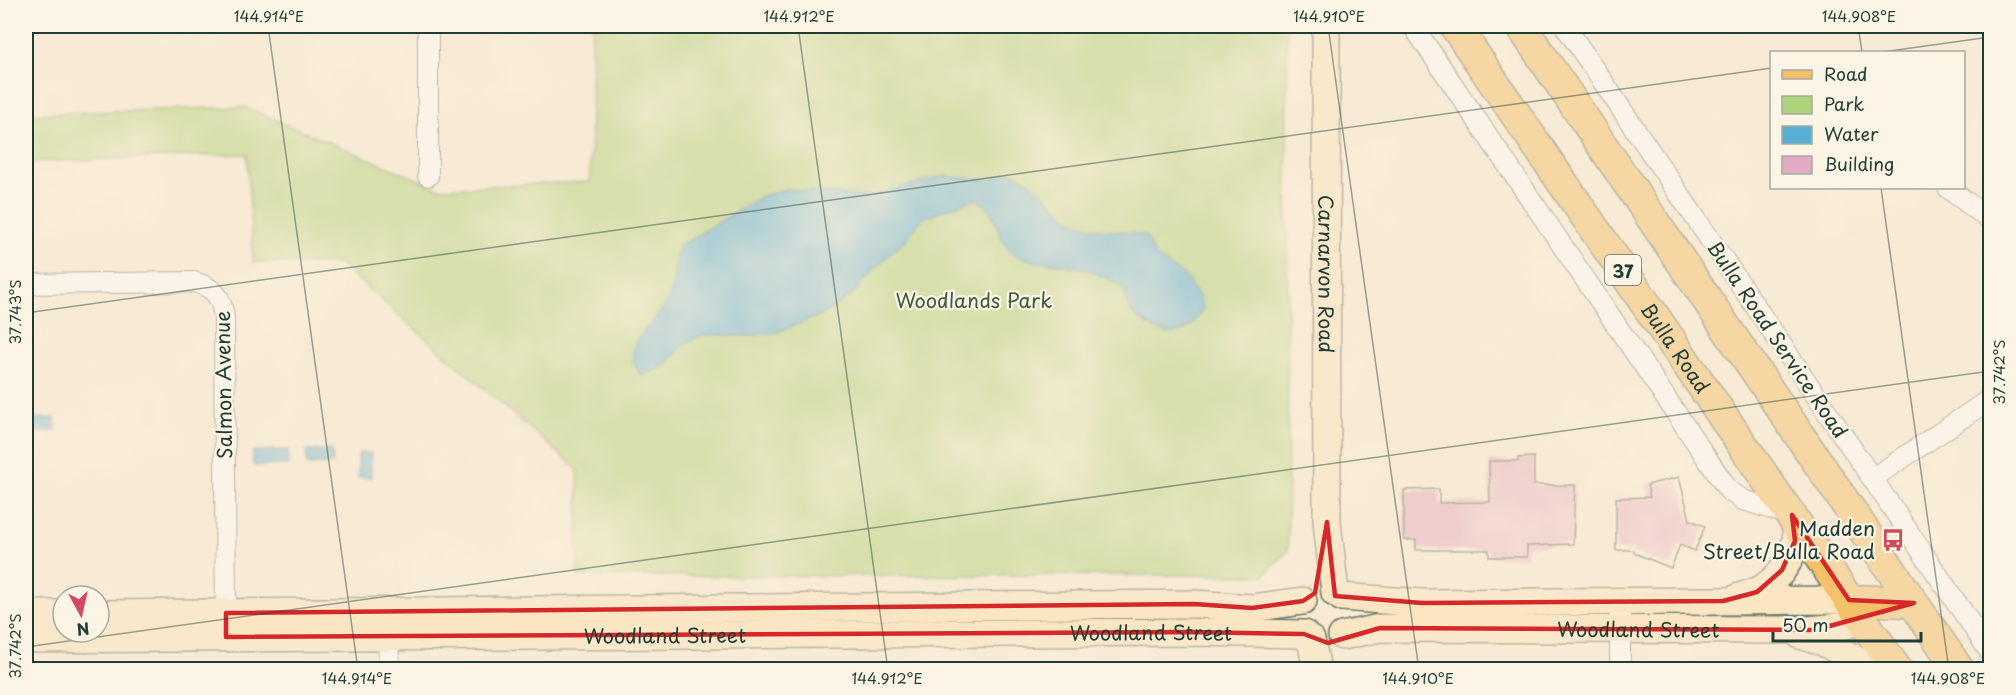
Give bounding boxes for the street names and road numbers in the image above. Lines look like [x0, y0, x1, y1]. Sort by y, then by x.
street label: Carnarvon Road [1311, 195, 1342, 353]
street label: Bulla Road Service Road [1700, 234, 1856, 444]
road number: 37 [1605, 255, 1641, 285]
street label: Bulla Road [1634, 296, 1718, 399]
street label: Salmon Avenue [207, 310, 239, 459]
street label: Woodland Street [1557, 614, 1719, 645]
street label: Woodland Street [1070, 617, 1232, 648]
street label: Woodland Street [584, 620, 746, 651]

